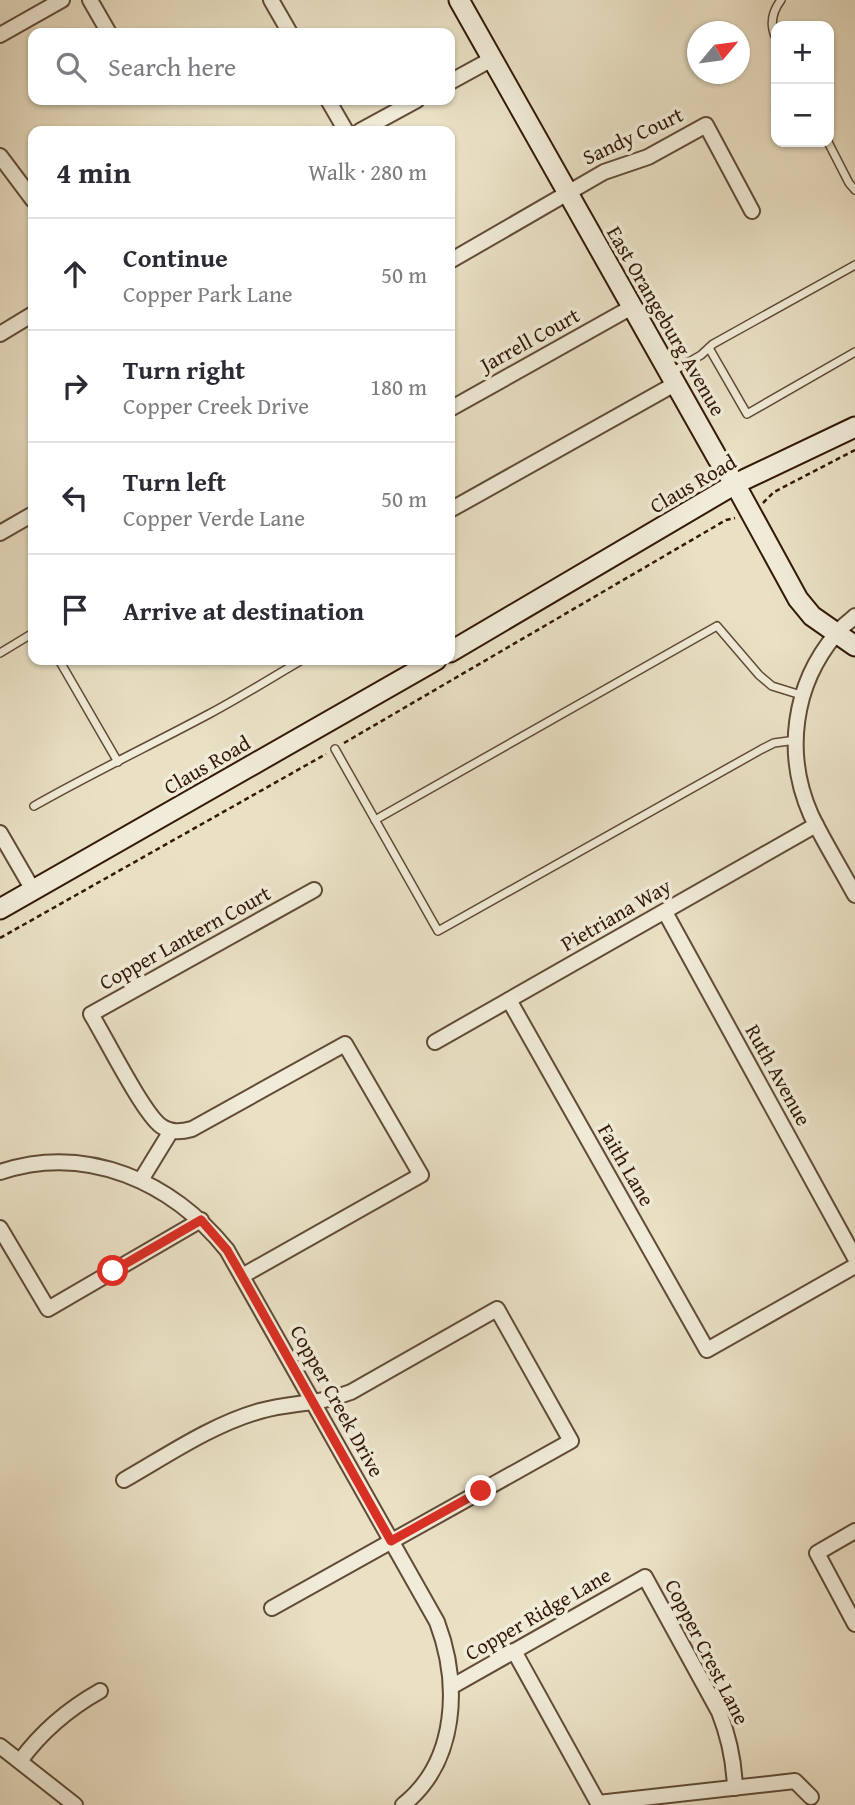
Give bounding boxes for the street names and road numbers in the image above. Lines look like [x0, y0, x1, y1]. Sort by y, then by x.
street label: Sandy Court [577, 98, 689, 172]
street label: East Orangeburg Avenue [599, 220, 734, 422]
street label: Jarrell Court [472, 299, 586, 381]
street label: Claus Road [644, 446, 743, 521]
street label: Claus Road [158, 727, 257, 802]
street label: Pietriana Way [555, 870, 677, 959]
street label: Copper Lantern Court [93, 877, 277, 998]
street label: Ruth Avenue [738, 1018, 819, 1131]
street label: Faith Lane [590, 1118, 663, 1212]
street label: Copper Creek Drive [283, 1319, 392, 1483]
street label: Copper Ridge Lane [459, 1559, 617, 1668]
street label: Copper Crest Lane [657, 1574, 758, 1730]

